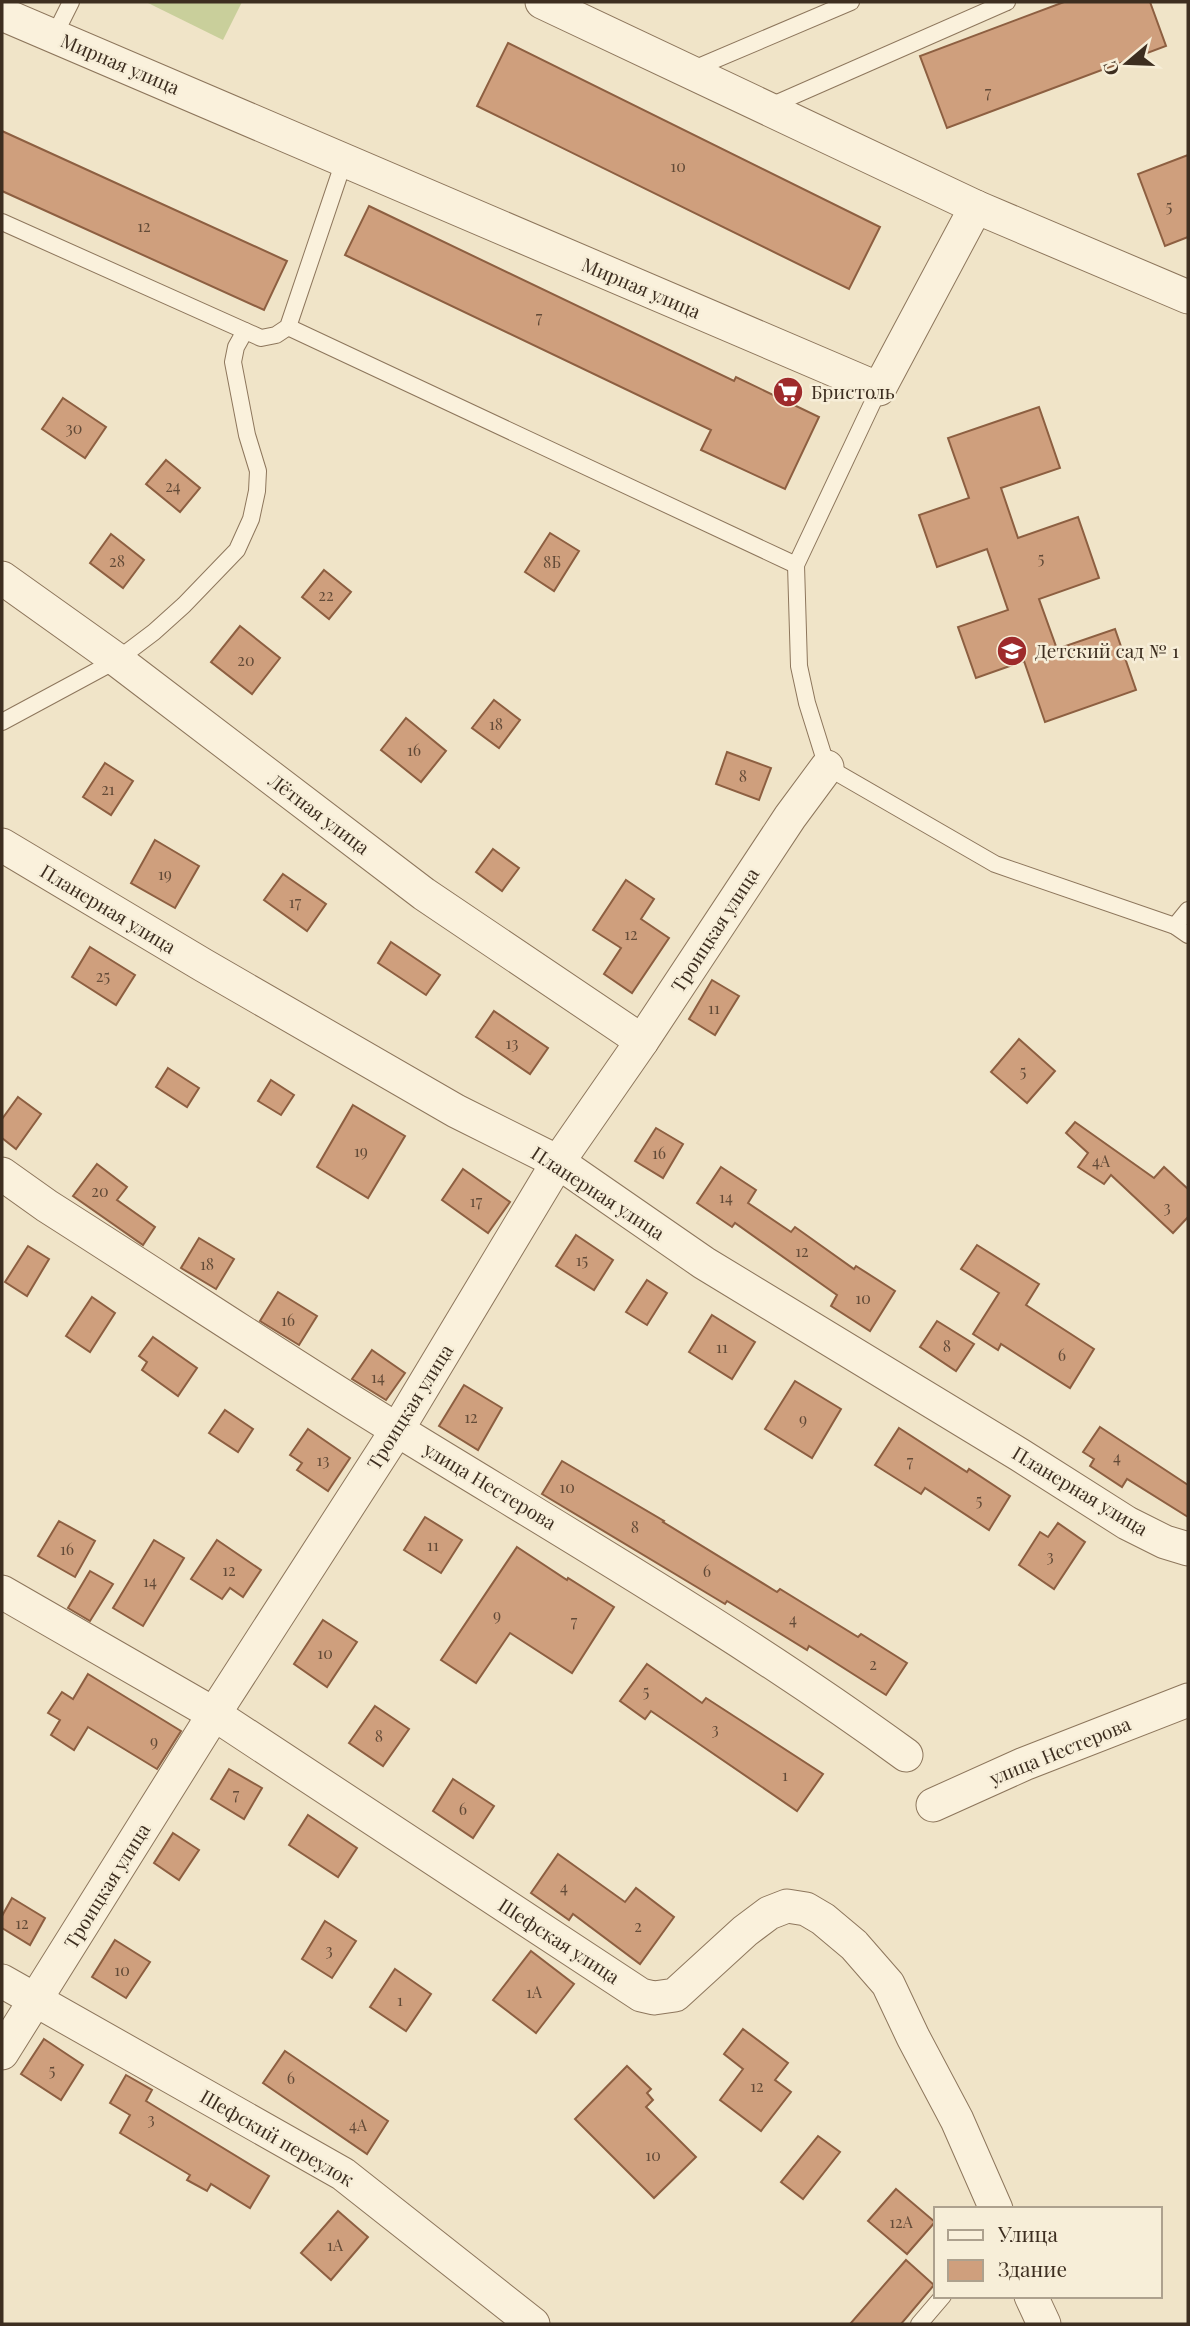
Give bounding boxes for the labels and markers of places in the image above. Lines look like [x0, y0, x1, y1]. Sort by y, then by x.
supermarket icon: Бристоль [771, 375, 805, 409]
place label: Бристоль [811, 378, 895, 404]
school or university icon: Детский сад № 1 [995, 634, 1029, 668]
place label: Детский сад № 1 [1035, 637, 1179, 663]

